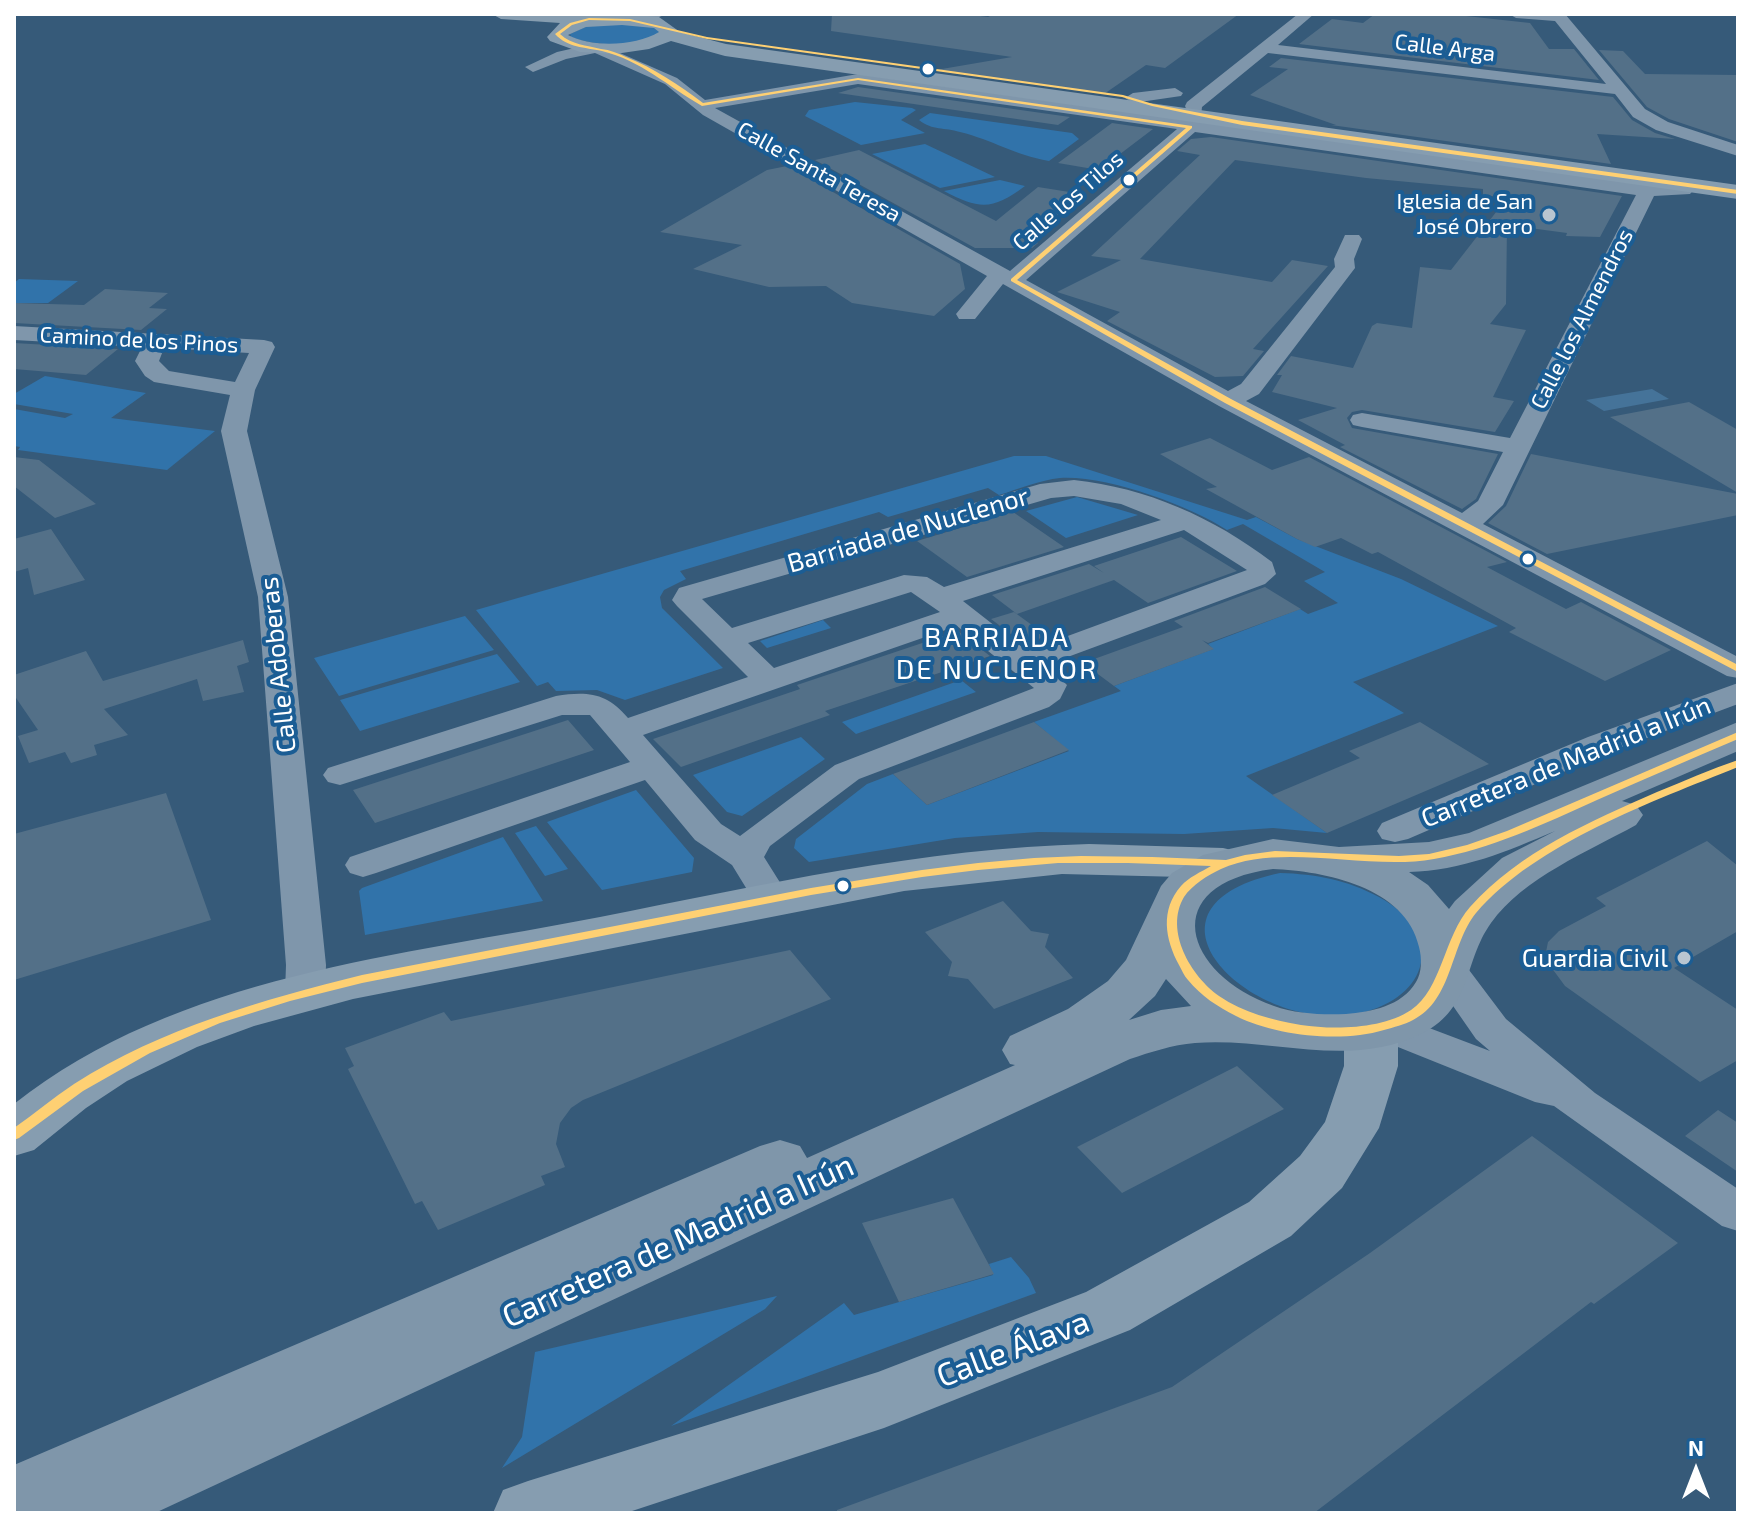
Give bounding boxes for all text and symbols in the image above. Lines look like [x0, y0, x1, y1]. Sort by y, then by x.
street label: Calle Arga [1393, 29, 1497, 67]
unlabelled marker [920, 61, 936, 77]
street label: Calle Santa Teresa [733, 116, 905, 228]
street label: Calle los Tilos [1007, 146, 1129, 256]
unlabelled marker [1121, 172, 1137, 188]
place label: Iglesia de San José Obrero [1396, 189, 1533, 240]
marker: Iglesia de San José Obrero [1540, 206, 1558, 224]
street label: Calle los Almendros [1525, 225, 1639, 413]
street label: Camino de los Pinos [39, 322, 239, 358]
street label: Barriada de Nuclenor [784, 481, 1032, 579]
unlabelled marker [1520, 551, 1536, 567]
street label: Calle Adoberas [253, 575, 303, 755]
district label: BARRIADA DE NUCLENOR [896, 621, 1098, 687]
street label: Carretera de Madrid a Irún [1417, 690, 1715, 834]
unlabelled marker [835, 878, 851, 894]
place label: Guardia Civil [1522, 942, 1668, 974]
marker: Guardia Civil [1675, 949, 1693, 967]
street label: Carretera de Madrid a Irún [496, 1146, 860, 1336]
street label: Calle Álava [931, 1302, 1095, 1396]
north arrow [1656, 1431, 1736, 1511]
text: N [1688, 1434, 1704, 1460]

